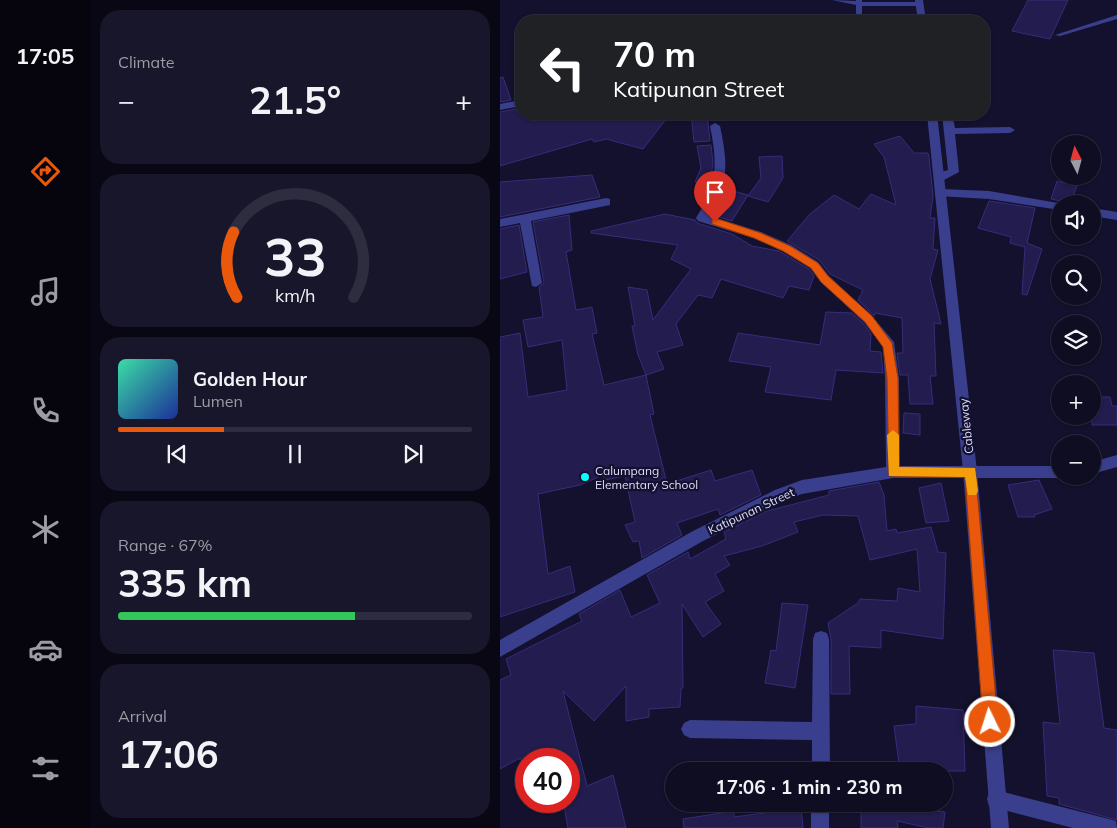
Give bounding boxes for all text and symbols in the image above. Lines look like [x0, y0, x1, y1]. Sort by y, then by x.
text: 70 m [613, 32, 696, 76]
icon: left [530, 35, 595, 100]
text: 17:05 [16, 42, 74, 70]
text: Climate [118, 52, 174, 72]
text: Katipunan Street [613, 75, 785, 103]
text: 21.5° [249, 76, 341, 124]
text: − [118, 83, 135, 118]
text: + [455, 83, 472, 118]
north arrow [1051, 135, 1101, 185]
map controls [1051, 135, 1101, 485]
icon: directions [28, 154, 63, 189]
pin [694, 171, 736, 222]
icon: arrive [701, 178, 729, 206]
button: sound [1051, 195, 1101, 245]
text: 33 [264, 224, 326, 289]
button: search [1051, 255, 1101, 305]
icon: music [28, 274, 63, 309]
text: km/h [275, 284, 315, 306]
button: layers [1051, 315, 1101, 365]
text: Golden Hour [193, 367, 307, 391]
button: + [1051, 375, 1101, 425]
text: Lumen [193, 391, 243, 411]
icon: phone [28, 393, 63, 428]
street label: Cableway [956, 397, 976, 454]
button: − [1051, 435, 1101, 485]
icon: previous [163, 440, 191, 468]
icon: pause [281, 440, 309, 468]
icon: next [399, 440, 427, 468]
place label: Calumpang Elementary School [595, 463, 698, 492]
marker: Calumpang Elementary School [579, 471, 591, 483]
street label: Katipunan Street [705, 484, 797, 538]
icon: climate [28, 512, 63, 547]
text: Range · 67% [118, 535, 213, 555]
text: 335 km [118, 559, 252, 607]
icon: car [28, 632, 63, 667]
position arrow [963, 695, 1015, 747]
text: Arrival [118, 706, 167, 726]
text: 17:06 [118, 730, 219, 778]
speed limit sign: 40 [515, 748, 580, 813]
icon: filters [28, 751, 63, 786]
text: 17:06 · 1 min · 230 m [715, 775, 903, 799]

